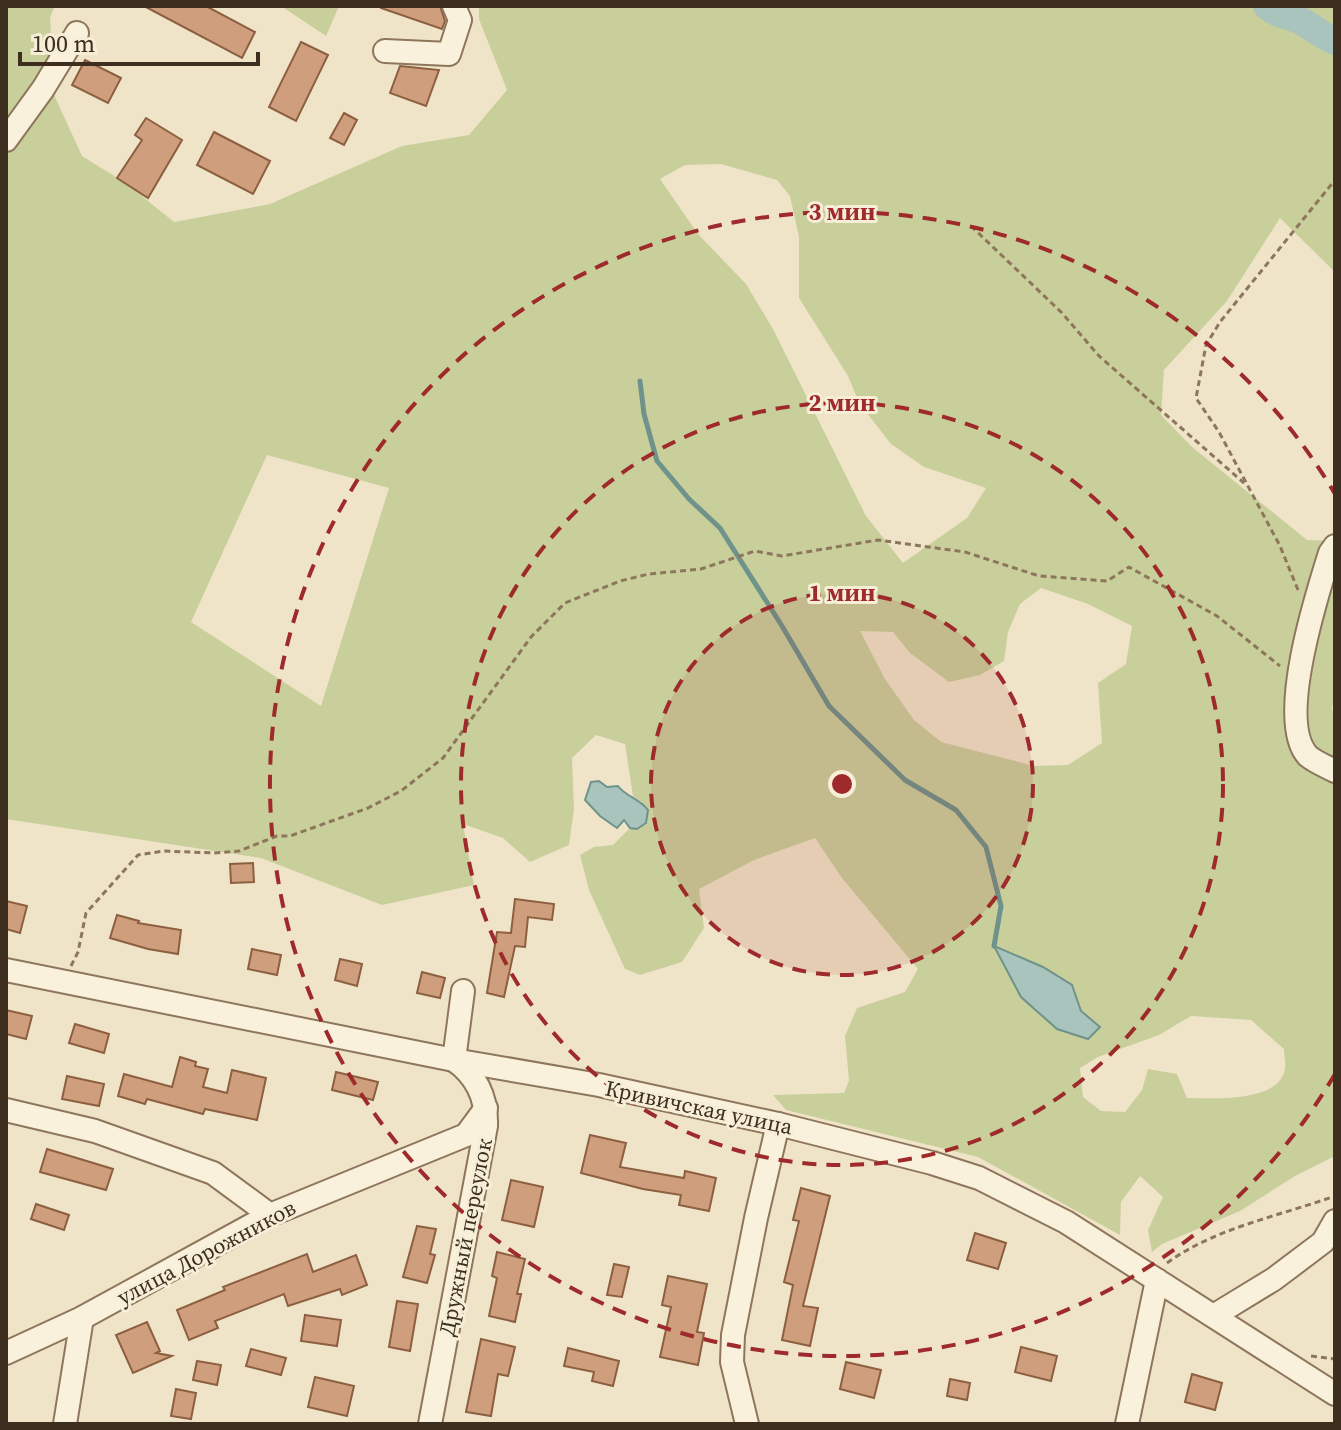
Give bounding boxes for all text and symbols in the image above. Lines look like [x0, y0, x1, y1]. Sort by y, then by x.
scale bar [20, 16, 258, 66]
text: 100 m [32, 27, 95, 60]
text: 3 мин [808, 195, 876, 228]
text: 2 мин [808, 386, 876, 419]
text: 1 мин [808, 576, 876, 609]
centre of rings [828, 770, 856, 798]
street label: Кривичская улица [603, 1072, 796, 1142]
street label: Дружный переулок [431, 1136, 499, 1338]
street label: улица Дорожников [111, 1192, 301, 1312]

